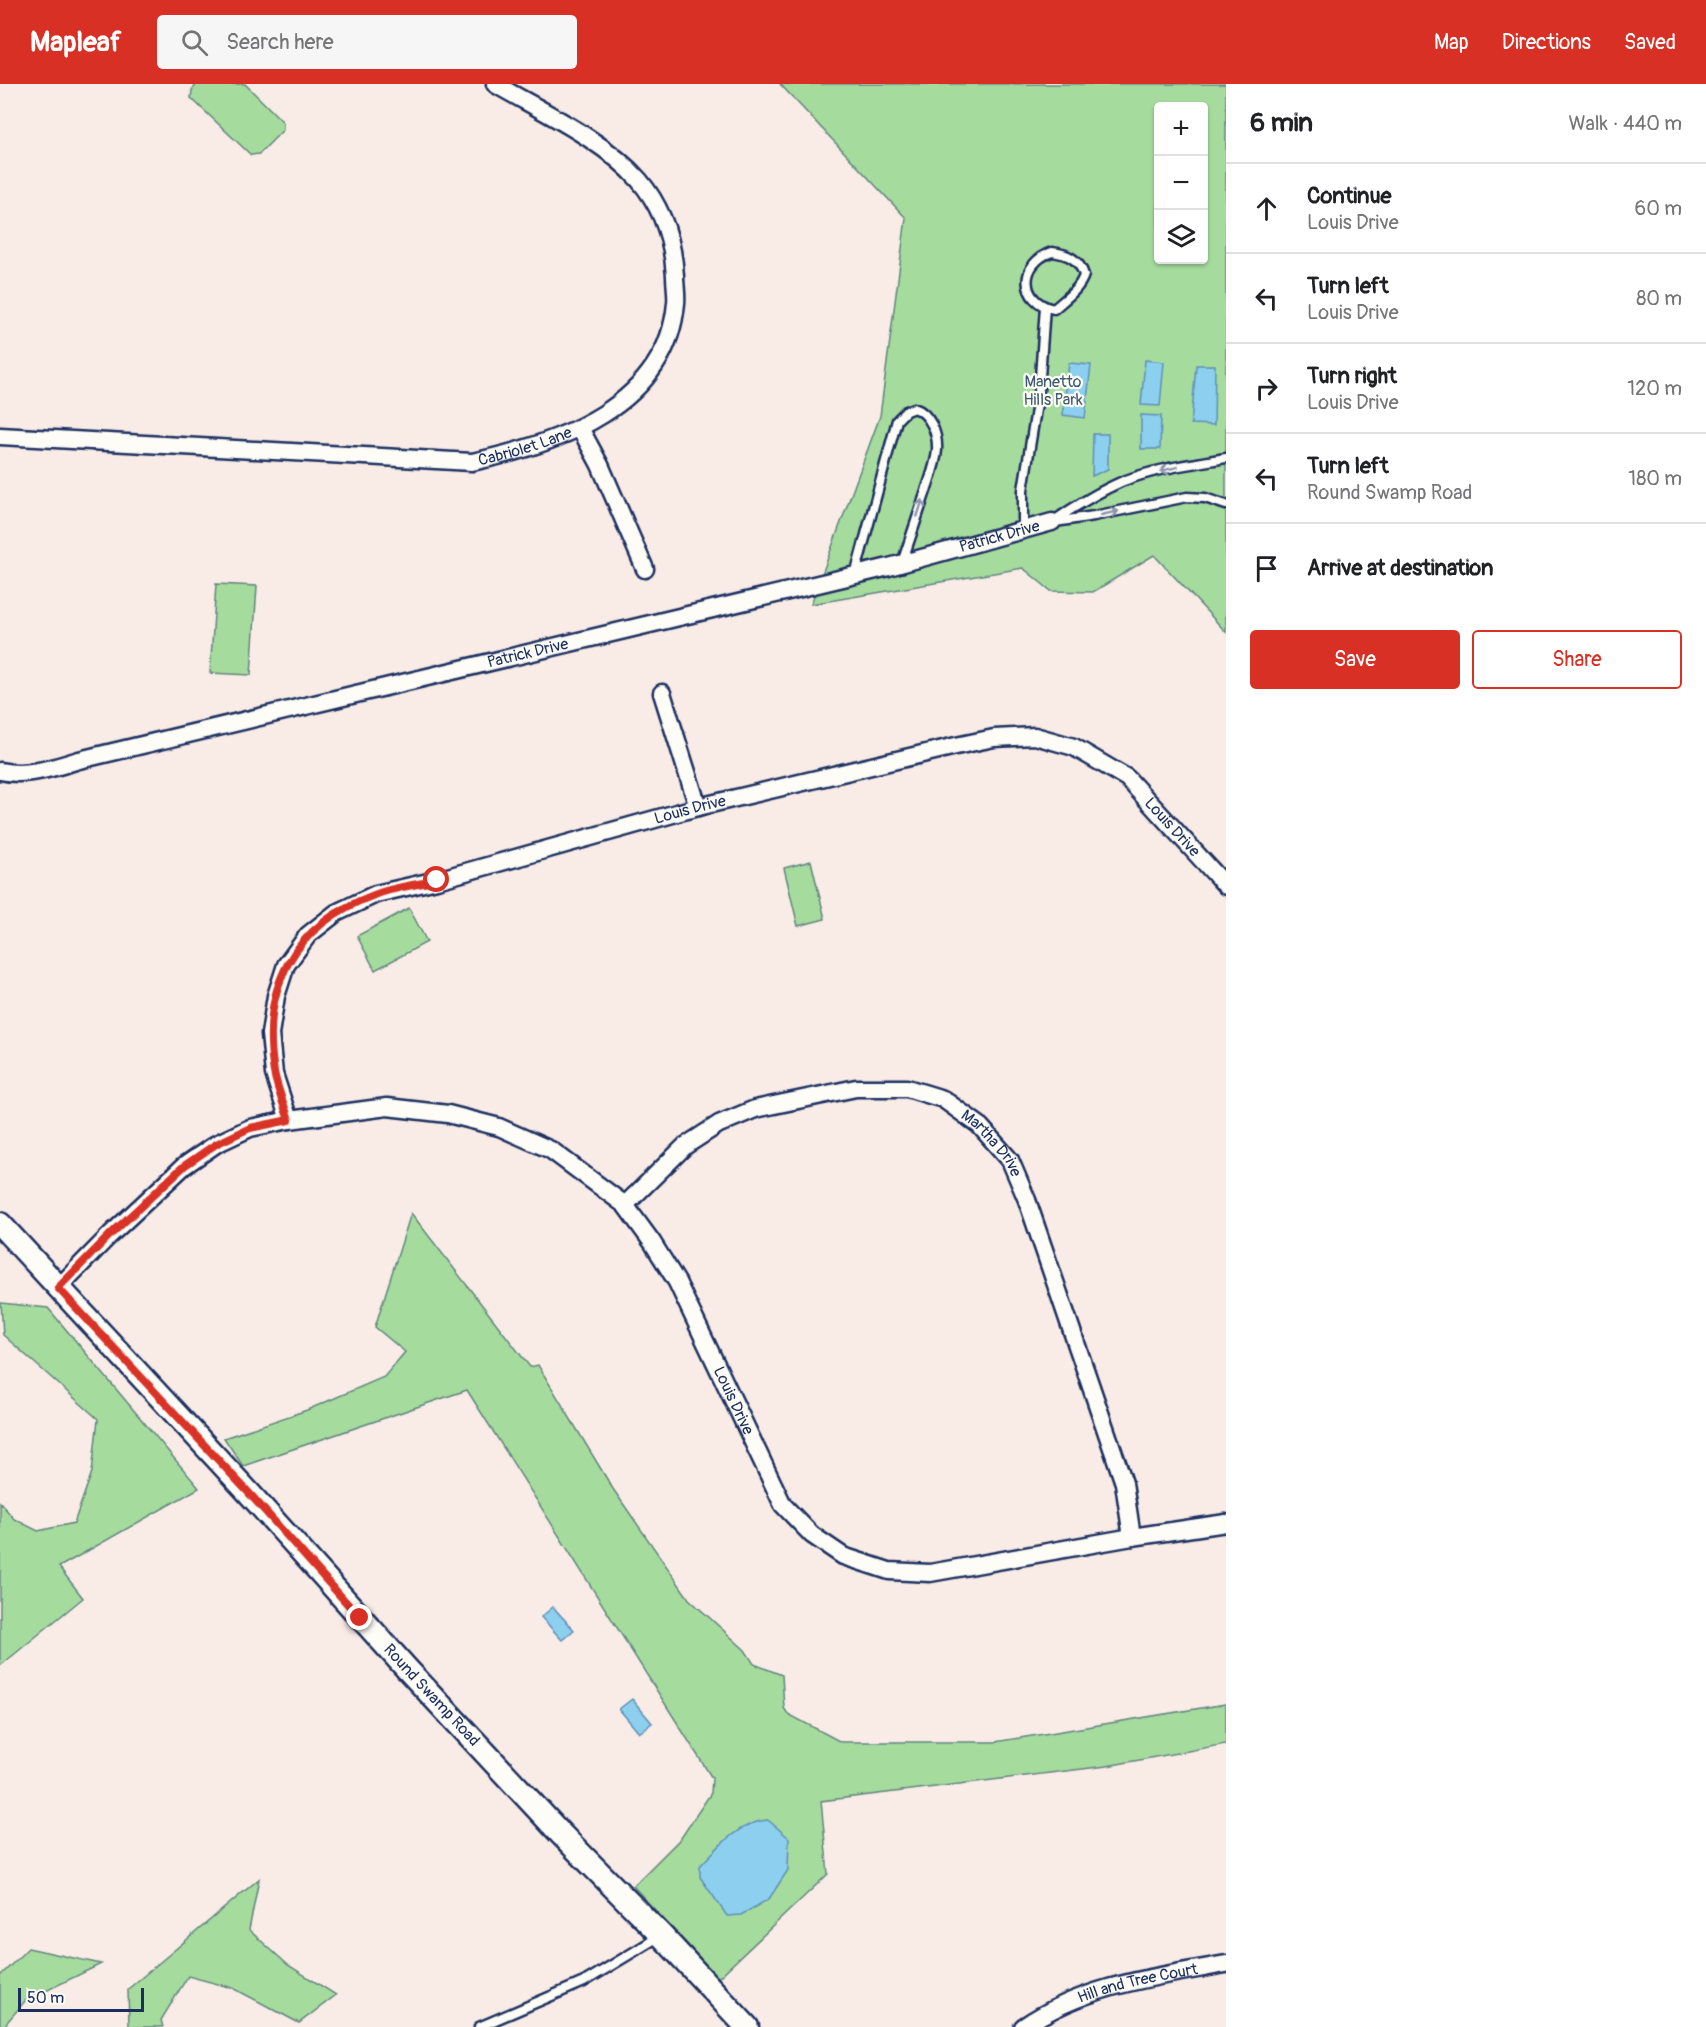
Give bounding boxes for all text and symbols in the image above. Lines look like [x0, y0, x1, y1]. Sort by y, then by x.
search box [157, 15, 577, 69]
text: Mapleaf [30, 25, 121, 60]
icon: search [178, 26, 211, 59]
text: Search here [226, 28, 334, 56]
text: Map [1434, 29, 1469, 56]
text: Directions [1502, 29, 1591, 56]
text: Saved [1624, 29, 1676, 56]
map controls [1154, 102, 1208, 264]
button: + [1154, 102, 1208, 156]
text: 6 min [1250, 107, 1313, 139]
text: Walk · 440 m [1568, 111, 1682, 136]
button: − [1154, 156, 1208, 210]
text: Continue [1307, 182, 1391, 210]
icon: ahead [1250, 192, 1283, 225]
text: 60 m [1635, 196, 1682, 221]
button: layers [1154, 210, 1208, 264]
text: Louis Drive [1307, 210, 1399, 235]
text: Turn left [1307, 272, 1389, 300]
icon: left [1250, 282, 1283, 315]
text: 80 m [1636, 286, 1682, 311]
text: Louis Drive [1307, 300, 1399, 325]
text: Turn right [1307, 362, 1397, 390]
park label: Manetto Hills Park [1023, 372, 1083, 410]
icon: right [1250, 372, 1283, 405]
text: 120 m [1627, 376, 1682, 401]
text: Louis Drive [1307, 390, 1399, 415]
street label: Cabriolet Lane [476, 422, 575, 470]
text: Turn left [1307, 452, 1389, 480]
icon: left [1250, 462, 1283, 495]
one-way arrow [1159, 464, 1178, 476]
text: 180 m [1628, 466, 1682, 491]
text: Round Swamp Road [1307, 480, 1472, 505]
one-way arrow [915, 499, 926, 518]
one-way arrow [1100, 506, 1119, 518]
street label: Patrick Drive [957, 516, 1042, 557]
icon: arrive [1250, 552, 1283, 585]
text: Arrive at destination [1307, 554, 1493, 582]
button: Save [1250, 630, 1460, 689]
button: Share [1472, 630, 1682, 689]
street label: Patrick Drive [485, 634, 570, 672]
street label: Louis Drive [652, 791, 728, 829]
street label: Louis Drive [1140, 793, 1204, 861]
route start [423, 866, 449, 892]
street label: Martha Drive [957, 1105, 1026, 1180]
street label: Louis Drive [709, 1363, 758, 1438]
route end [346, 1604, 372, 1630]
street label: Round Swamp Road [379, 1640, 484, 1750]
street label: Hill and Tree Court [1075, 1959, 1200, 2008]
scale bar [18, 1985, 144, 2012]
text: 50 m [27, 1988, 64, 2008]

